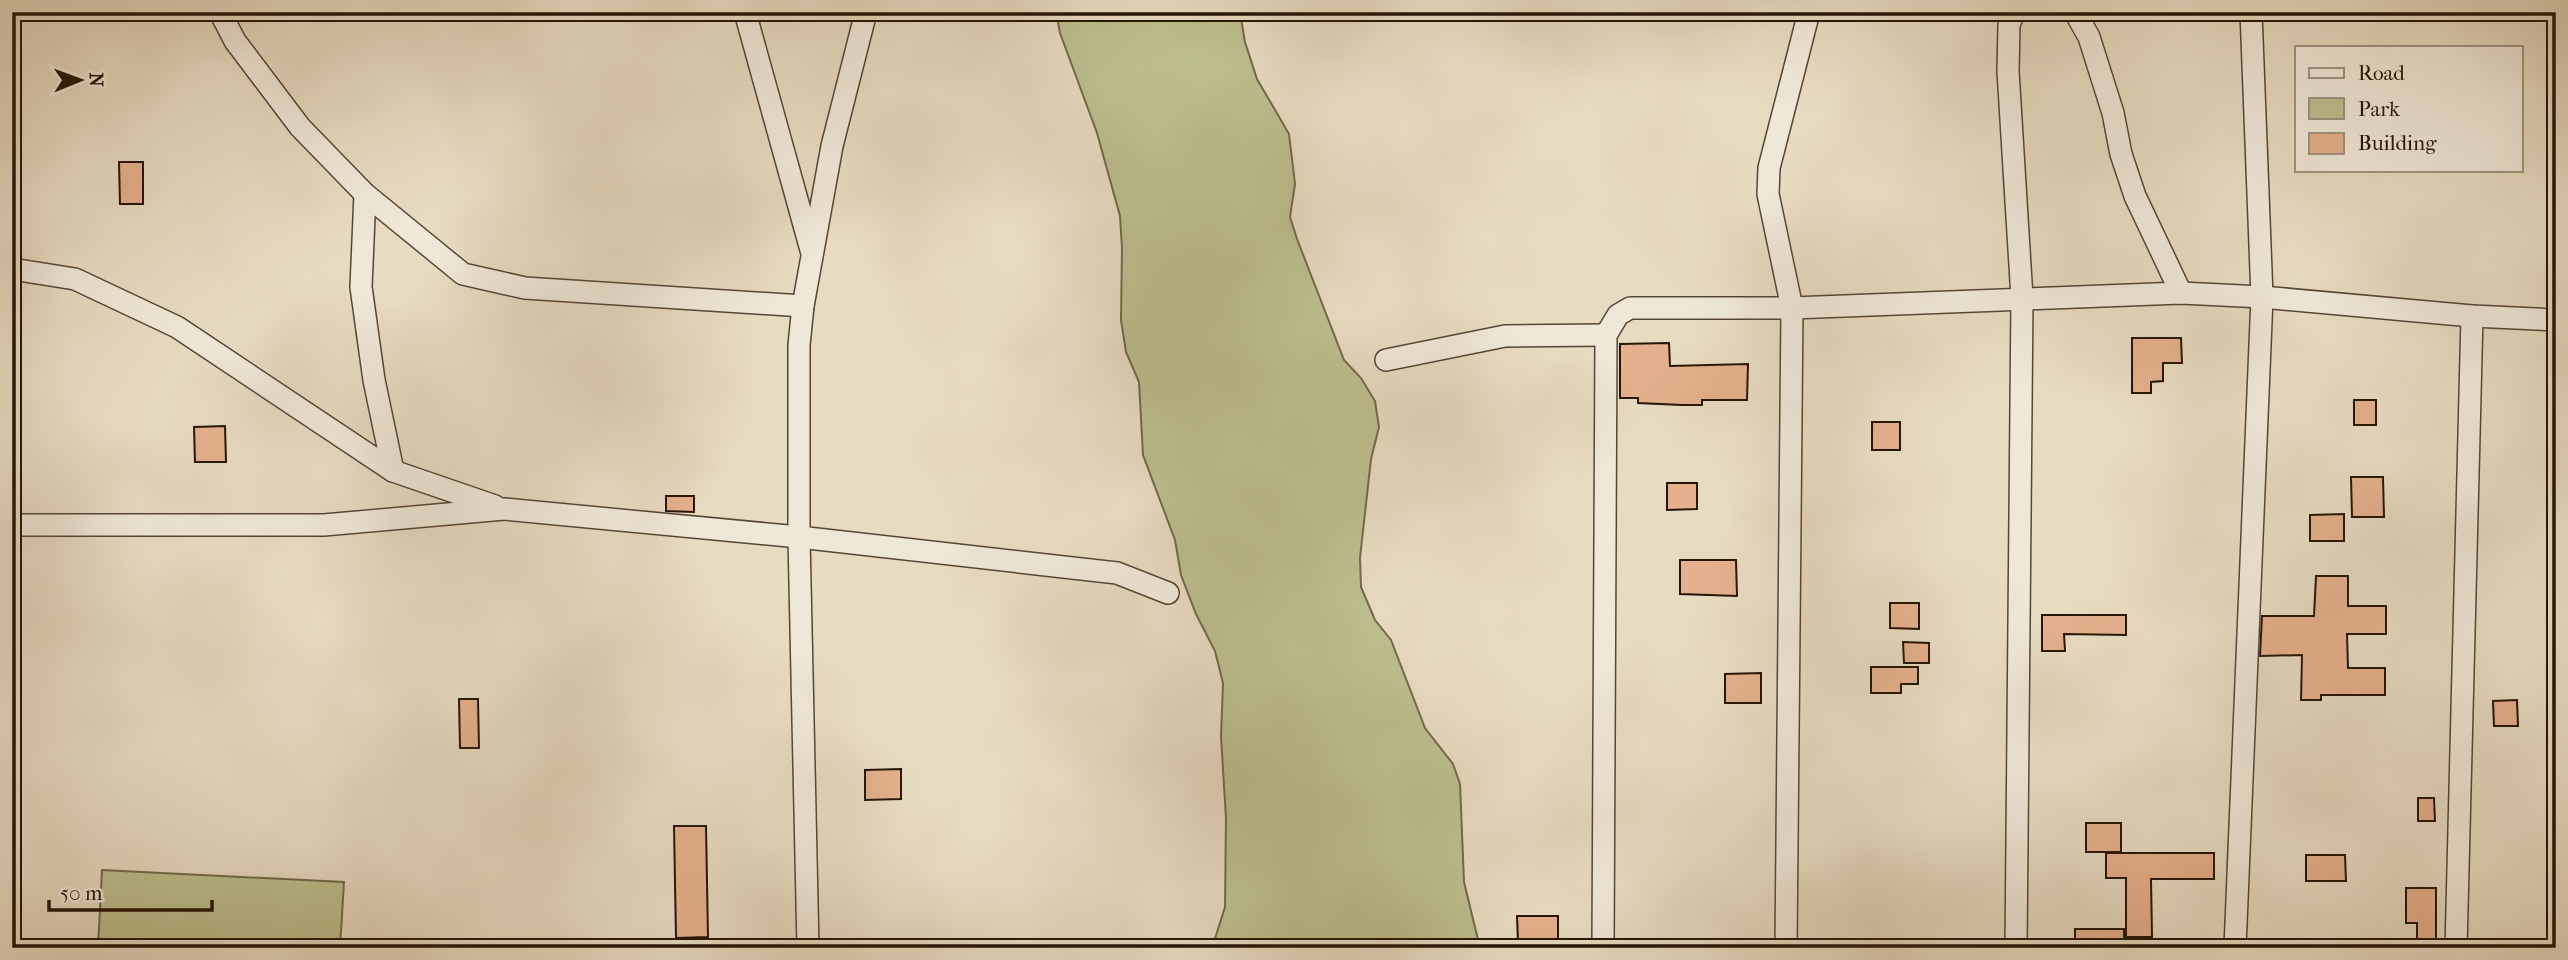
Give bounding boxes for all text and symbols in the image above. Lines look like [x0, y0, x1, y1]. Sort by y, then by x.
north arrow [46, 46, 116, 116]
legend [2295, 46, 2522, 172]
text: Road [2358, 61, 2405, 85]
text: N [85, 72, 107, 88]
text: Park [2358, 97, 2400, 121]
text: Building [2358, 131, 2437, 155]
scale bar [49, 869, 212, 913]
text: 50 m [60, 881, 103, 905]

